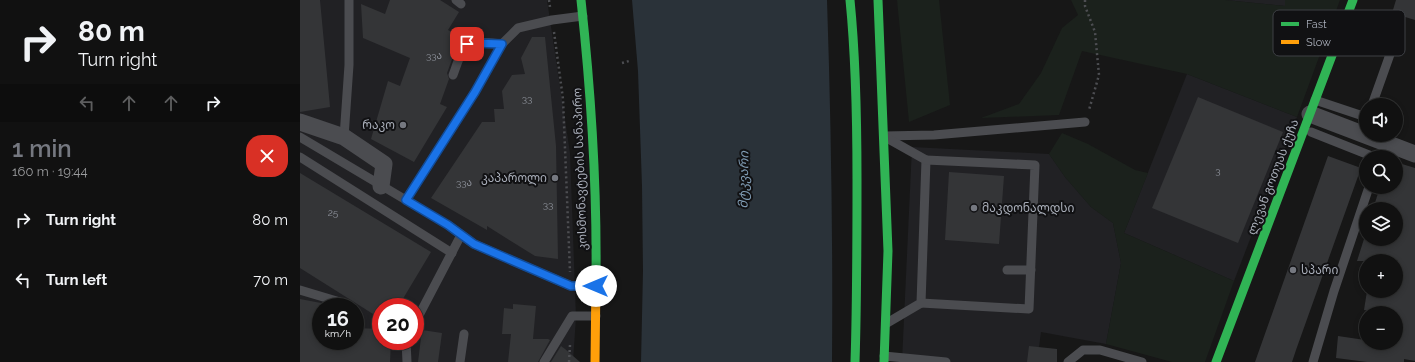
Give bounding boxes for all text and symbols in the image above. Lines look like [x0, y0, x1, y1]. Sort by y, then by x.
legend [1273, 10, 1405, 56]
text: 80 m [78, 15, 145, 48]
icon: right [12, 16, 64, 68]
text: Fast [1306, 18, 1327, 31]
pin [450, 27, 484, 61]
icon: arrive [456, 33, 478, 55]
text: Slow [1306, 36, 1331, 49]
text: Turn right [78, 49, 157, 70]
house number: 33ა [426, 50, 442, 61]
street label: კოსმონავტების სანაპირო [570, 87, 590, 251]
icon: left [76, 92, 98, 114]
icon: ahead [118, 92, 140, 114]
icon: ahead [160, 92, 182, 114]
icon: right [202, 92, 224, 114]
house number: 33 [522, 93, 532, 104]
map controls [1359, 98, 1403, 350]
button: sound [1359, 98, 1403, 142]
street label: ლევან გოთუას ქუჩა [1244, 117, 1302, 237]
place label: რაკო [362, 118, 395, 132]
marker: რაკო [398, 120, 408, 130]
text: 1 min [12, 134, 72, 163]
button: close [246, 135, 288, 177]
button: search [1359, 150, 1403, 194]
water label: მტკვარი [736, 151, 753, 209]
text: 160 m · 19:44 [12, 164, 88, 179]
house number: 3 [1215, 165, 1221, 176]
place label: კაპაროლი [481, 171, 547, 186]
marker: კაპაროლი [550, 173, 560, 183]
house number: 33ა [456, 177, 472, 188]
house number: 33 [543, 199, 553, 210]
place label: მაკდონალდსი [982, 201, 1075, 216]
button: layers [1359, 202, 1403, 246]
marker: მაკდონალდსი [969, 203, 979, 213]
house number: 25 [328, 207, 339, 218]
icon: right [12, 209, 34, 231]
text: Turn right [46, 211, 116, 229]
text: 80 m [252, 211, 288, 229]
button: + [1359, 254, 1403, 298]
place label: სპარი [1301, 263, 1338, 277]
position arrow [575, 265, 617, 307]
marker: სპარი [1288, 265, 1298, 275]
icon: left [12, 269, 34, 291]
text: Turn left [46, 271, 107, 289]
text: 70 m [253, 271, 288, 289]
speed limit sign: 20 [372, 298, 424, 350]
button: − [1359, 306, 1403, 350]
text: 16 [327, 307, 349, 331]
text: km/h [325, 328, 351, 339]

